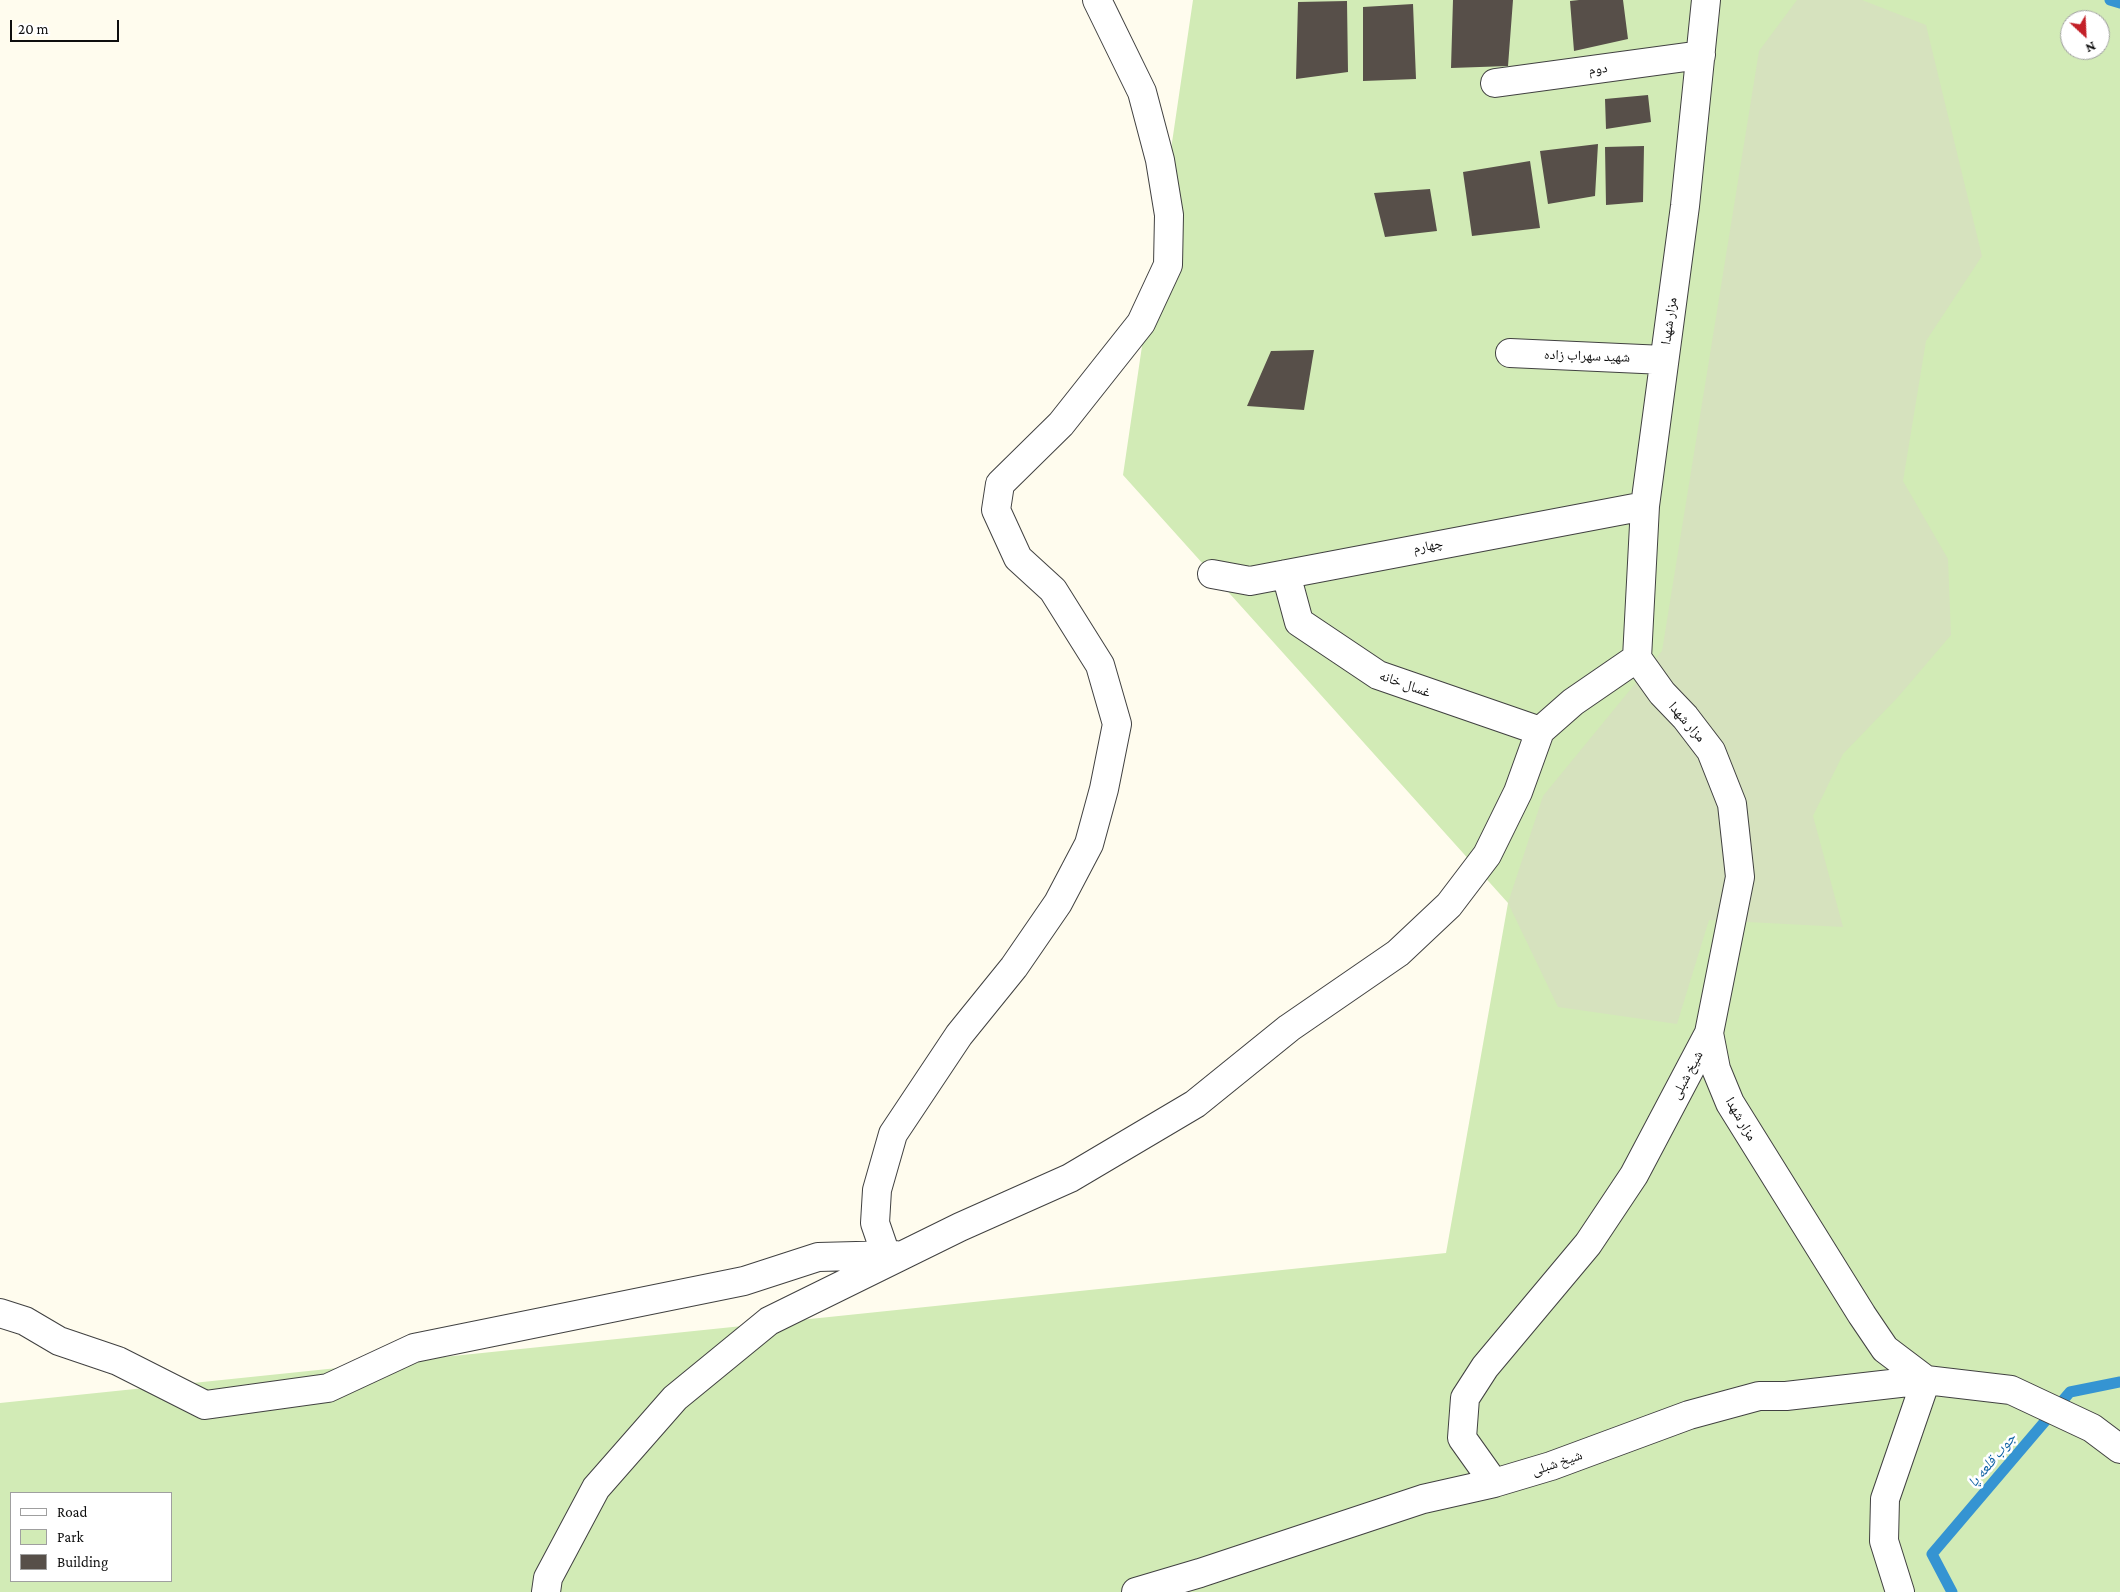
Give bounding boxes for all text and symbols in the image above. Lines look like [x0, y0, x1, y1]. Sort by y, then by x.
scale bar [12, 10, 121, 42]
north arrow [2060, 10, 2110, 60]
text: 20 m [18, 21, 49, 37]
text: N [2083, 38, 2099, 57]
street label: دوم [1587, 59, 1609, 79]
street label: مزار شهدا [1657, 296, 1681, 346]
street label: شهید سهراب زاده [1544, 346, 1630, 366]
street label: چهارم [1412, 535, 1444, 557]
street label: غسال خانه [1377, 667, 1433, 701]
street label: مزار شهدا [1665, 698, 1709, 746]
street label: شیخ شبلی [1667, 1048, 1707, 1102]
street label: مزار شهدا [1722, 1094, 1760, 1144]
water label: جوب قلعه پا [1964, 1429, 2020, 1491]
street label: شیخ شبلی [1529, 1447, 1585, 1479]
legend [10, 1492, 172, 1582]
text: Road [57, 1504, 87, 1520]
text: Park [57, 1529, 84, 1545]
text: Building [57, 1554, 108, 1570]

